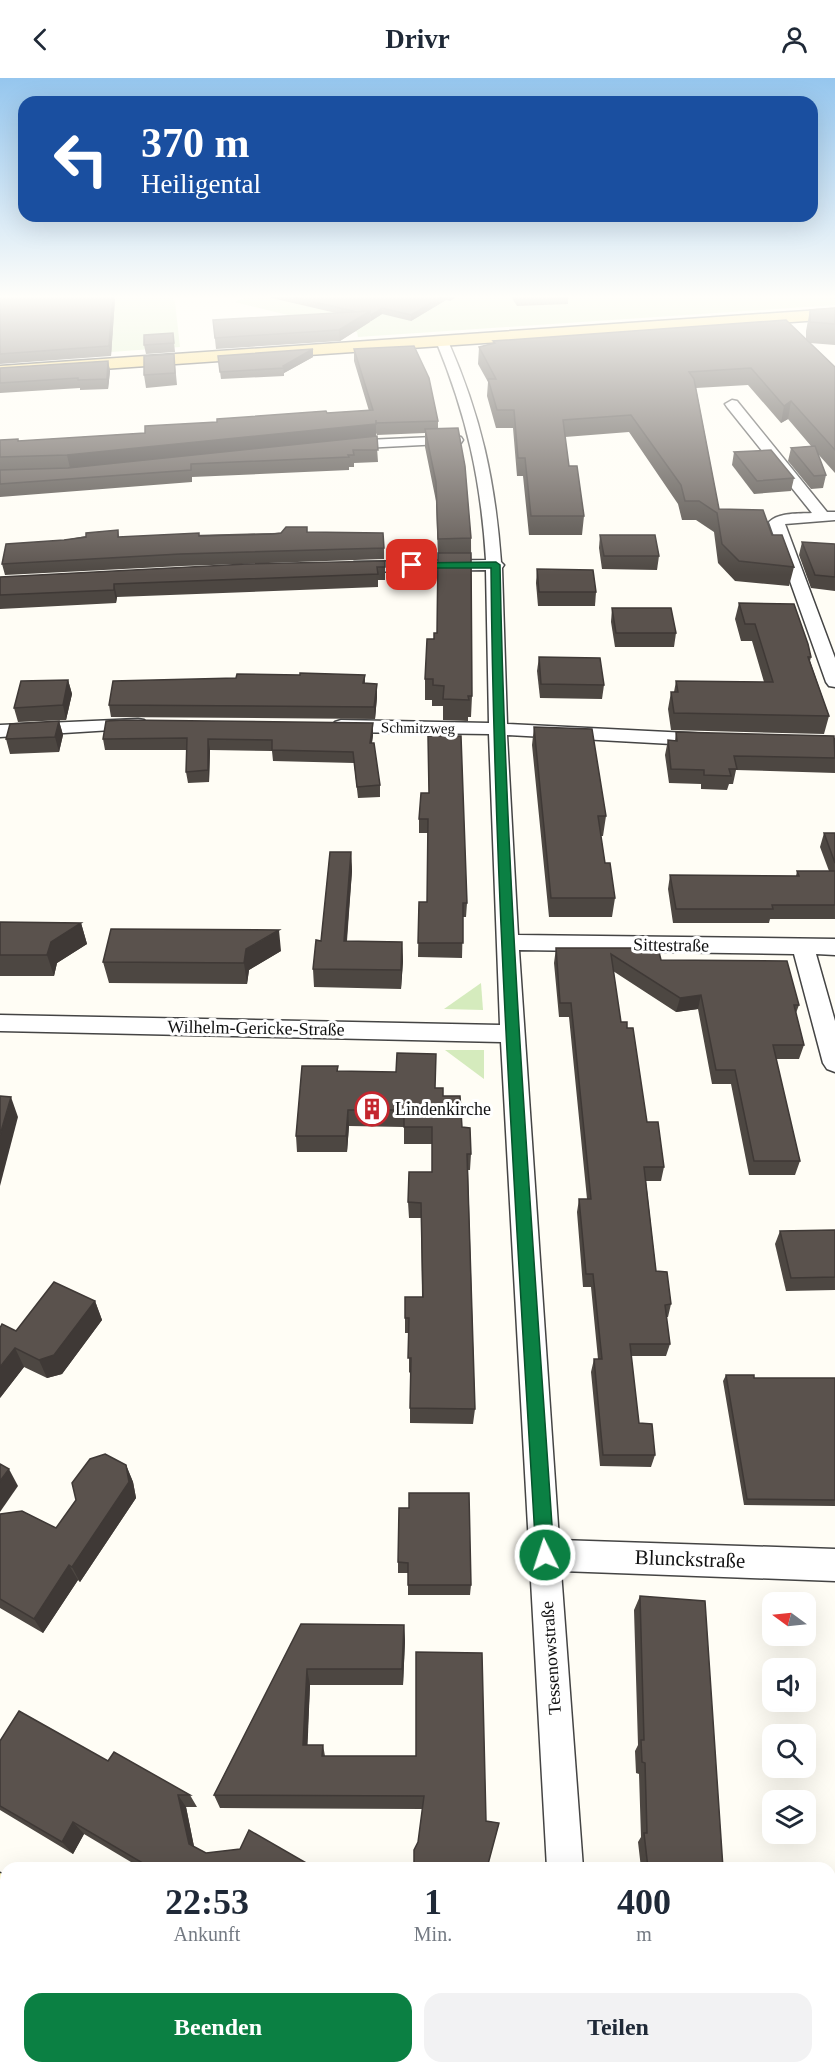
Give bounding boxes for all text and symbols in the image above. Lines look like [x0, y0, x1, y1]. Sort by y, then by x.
icon: back [24, 23, 57, 56]
icon: person [778, 23, 811, 56]
text: Drivr [385, 24, 450, 54]
icon: left [42, 120, 120, 198]
text: 370 m [141, 120, 250, 166]
text: Heiligental [141, 169, 261, 199]
pin [386, 539, 437, 590]
icon: arrive [395, 548, 428, 581]
street label: Schmitzweg [381, 719, 456, 737]
street label: Sittestraße [633, 934, 709, 956]
street label: Wilhelm-Gericke-Straße [167, 1016, 345, 1040]
building icon: Lindenkirche [354, 1091, 390, 1127]
place label: Lindenkirche [395, 1099, 491, 1119]
position arrow [513, 1523, 577, 1587]
street label: Blunckstraße [634, 1545, 746, 1573]
north arrow [762, 1592, 816, 1646]
map controls [762, 1592, 816, 1844]
street label: Tessenowstraße [537, 1601, 565, 1715]
button: sound [762, 1658, 816, 1712]
button: search [762, 1724, 816, 1778]
button: layers [762, 1790, 816, 1844]
text: 22:53 [165, 1882, 249, 1922]
text: 1 [424, 1882, 442, 1922]
text: 400 [617, 1882, 671, 1922]
text: Ankunft [174, 1923, 240, 1945]
text: Min. [414, 1923, 452, 1945]
text: m [636, 1923, 652, 1945]
button: Beenden [24, 1993, 412, 2062]
button: Teilen [424, 1993, 812, 2062]

